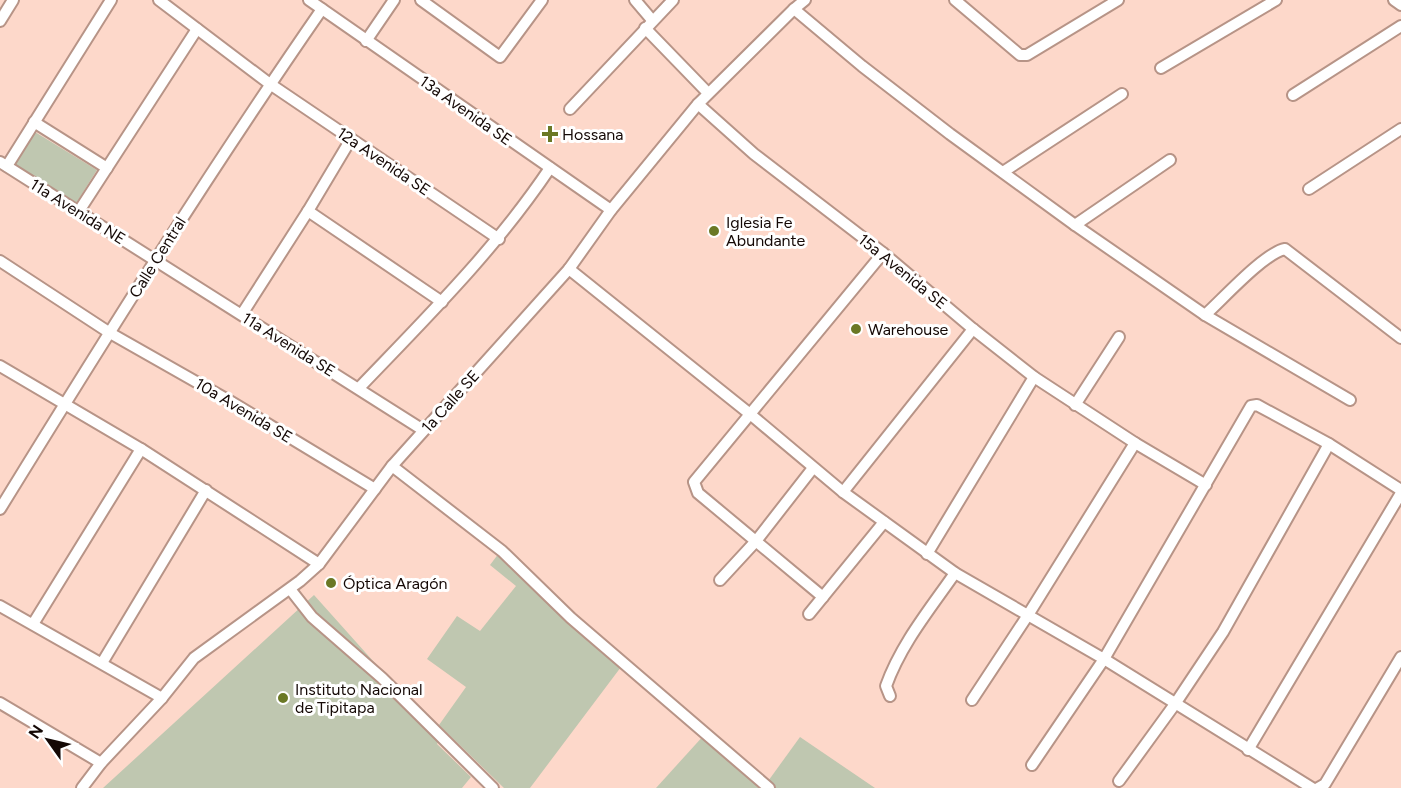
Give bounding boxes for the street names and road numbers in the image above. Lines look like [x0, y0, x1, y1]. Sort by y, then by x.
street label: 13a Avenida SE [416, 72, 516, 149]
street label: 12a Avenida SE [333, 123, 434, 200]
street label: 11a Avenida NE [27, 175, 129, 248]
street label: Calle Central [125, 213, 190, 301]
street label: 15a Avenida SE [854, 230, 951, 313]
street label: 11a Avenida SE [239, 308, 339, 381]
street label: 1a Calle SE [417, 366, 483, 436]
street label: 10a Avenida SE [192, 374, 296, 447]

